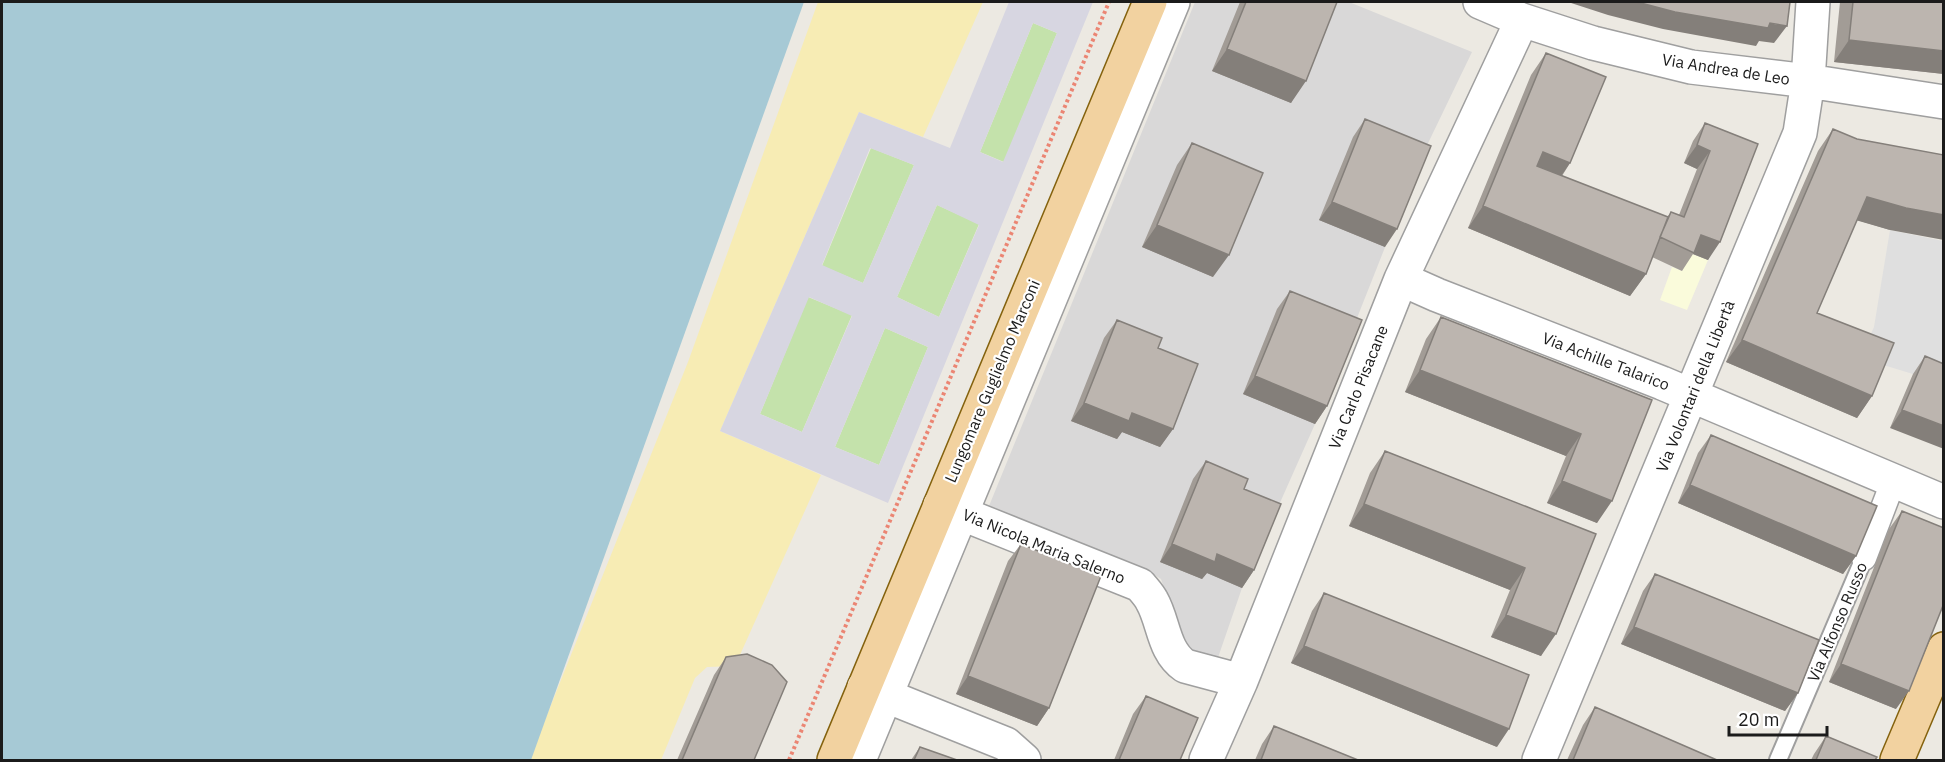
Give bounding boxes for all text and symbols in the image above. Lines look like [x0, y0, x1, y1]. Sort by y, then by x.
street label: Via Andrea de Leo [1661, 49, 1791, 89]
street label: Lungomare Guglielmo Marconi [940, 277, 1044, 485]
street label: Via Volontari della Libertà [1651, 297, 1739, 475]
street label: Via Carlo Pisacane [1324, 322, 1392, 452]
street label: Via Achille Talarico [1539, 327, 1673, 395]
street label: Via Nicola Maria Salerno [960, 504, 1128, 588]
street label: Via Alfonso Russo [1803, 559, 1871, 685]
scale bar [1729, 699, 1826, 737]
text: 20 m [1738, 708, 1780, 731]

